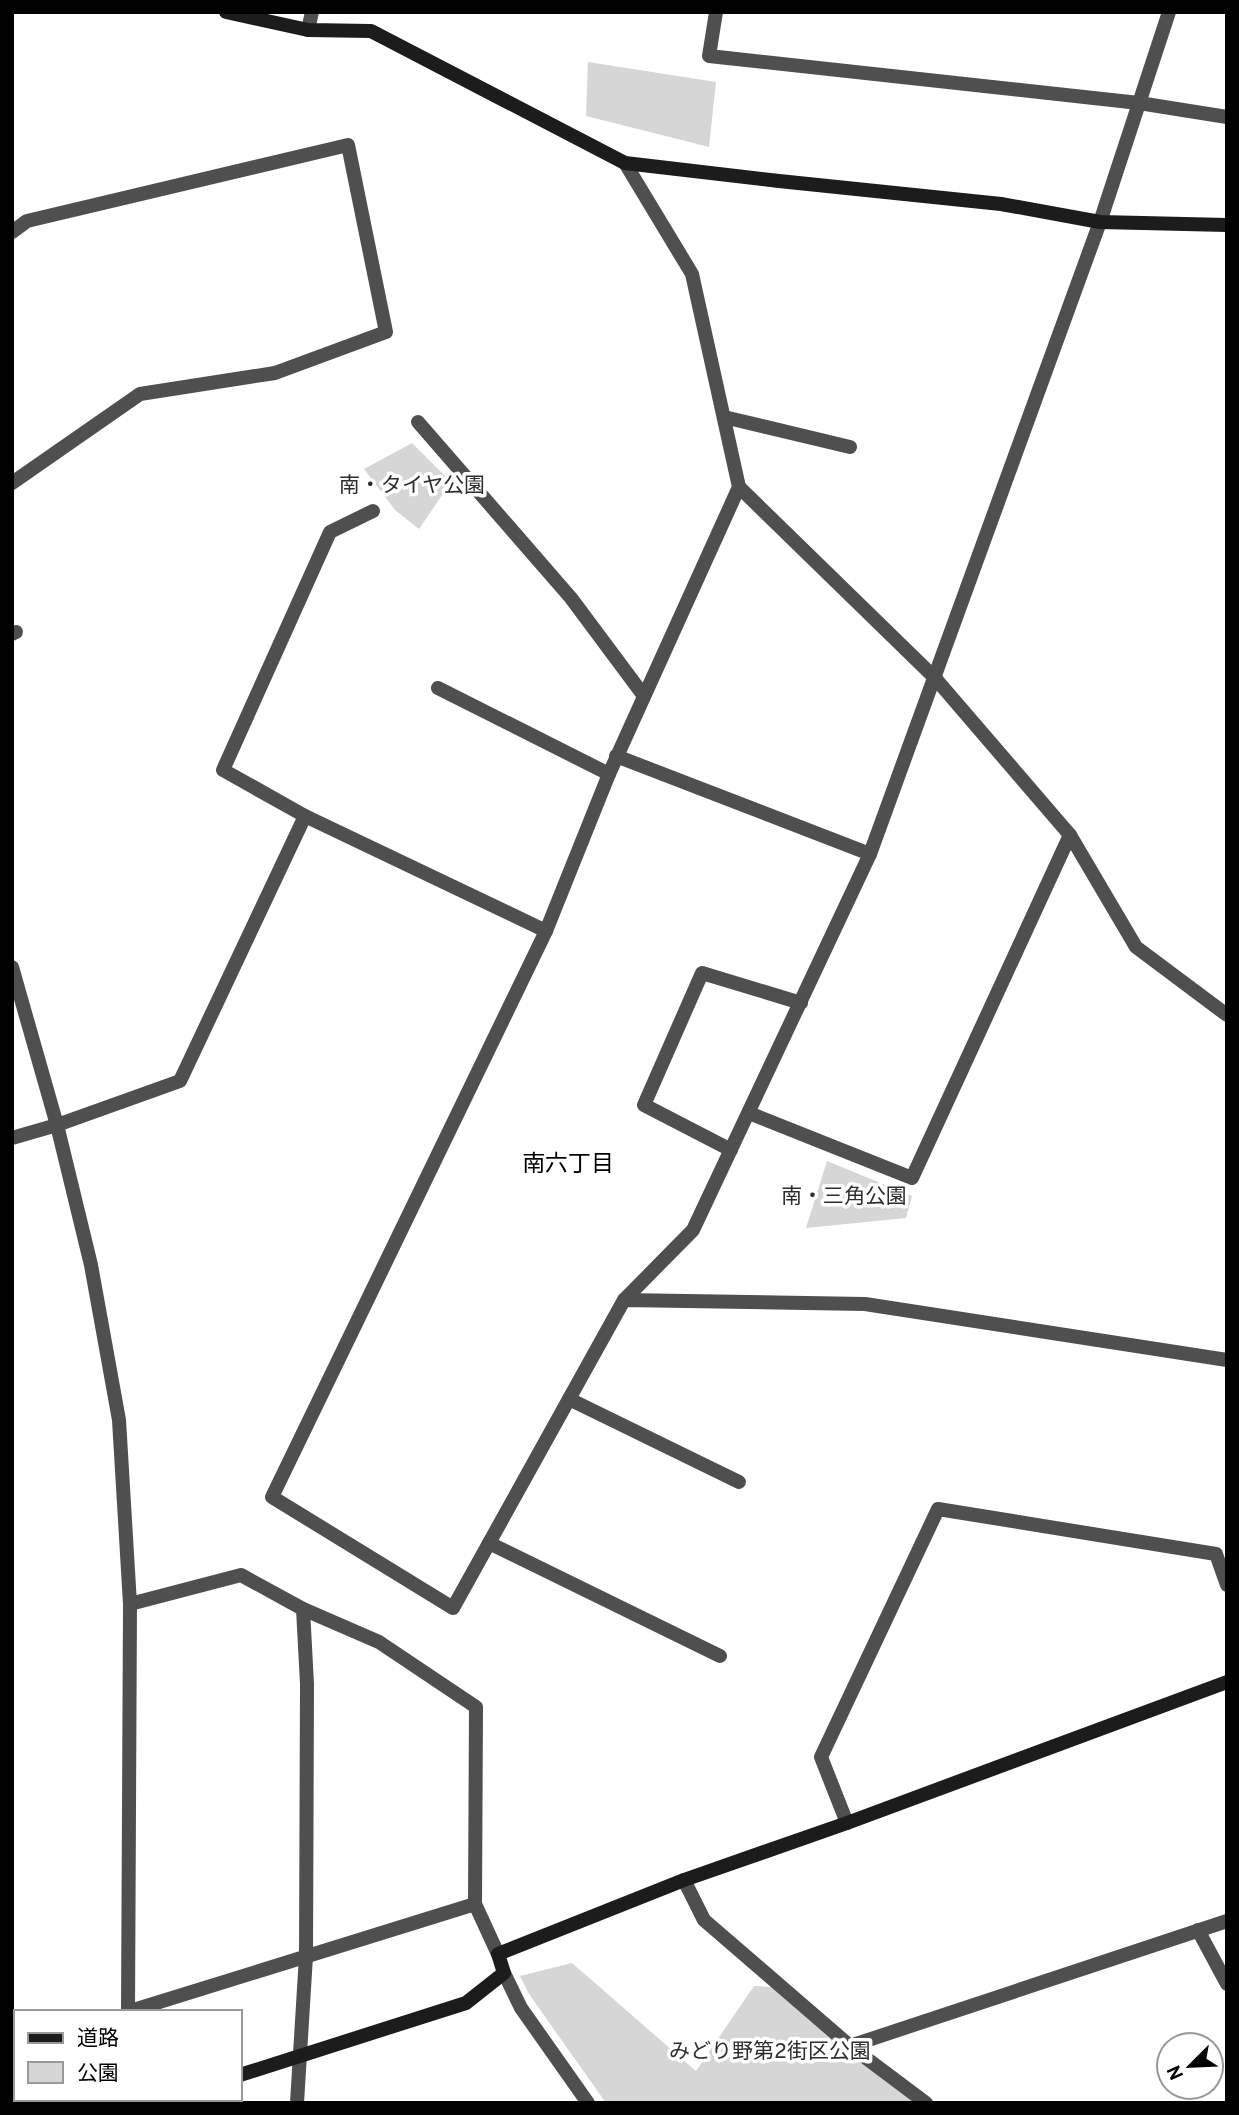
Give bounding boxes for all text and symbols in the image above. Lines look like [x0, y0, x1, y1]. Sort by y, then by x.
park label: 南・タイヤ公園 [339, 473, 485, 500]
district label: 南六丁目 [522, 1151, 614, 1180]
park label: 南・三角公園 [781, 1184, 907, 1211]
legend [14, 2010, 242, 2101]
text: 道路 [77, 2026, 119, 2053]
north arrow [1155, 2031, 1225, 2101]
park label: みどり野第2街区公園 [669, 2039, 871, 2066]
text: 公園 [77, 2061, 119, 2088]
text: N [1163, 2061, 1190, 2083]

